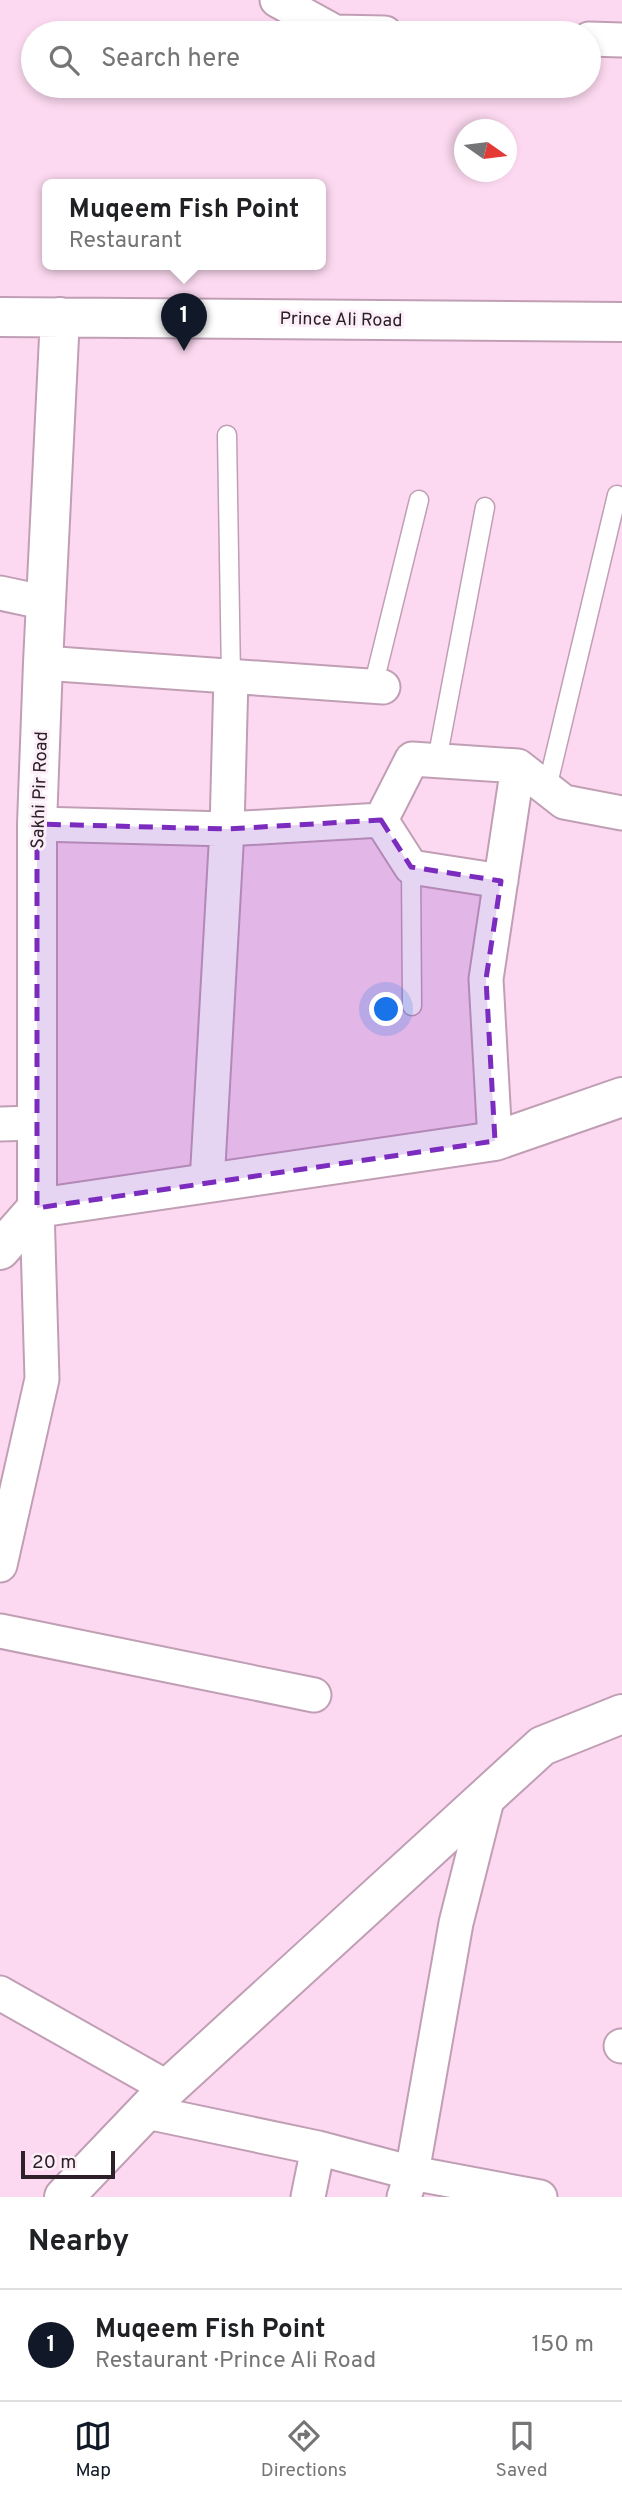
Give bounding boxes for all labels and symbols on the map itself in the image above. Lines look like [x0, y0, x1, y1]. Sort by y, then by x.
north arrow [454, 119, 517, 182]
pin: 1 [161, 293, 207, 351]
street label: Prince Ali Road [279, 308, 403, 333]
street label: Sakhi Pir Road [27, 731, 54, 849]
your location [369, 992, 403, 1026]
scale bar [21, 2148, 116, 2180]

